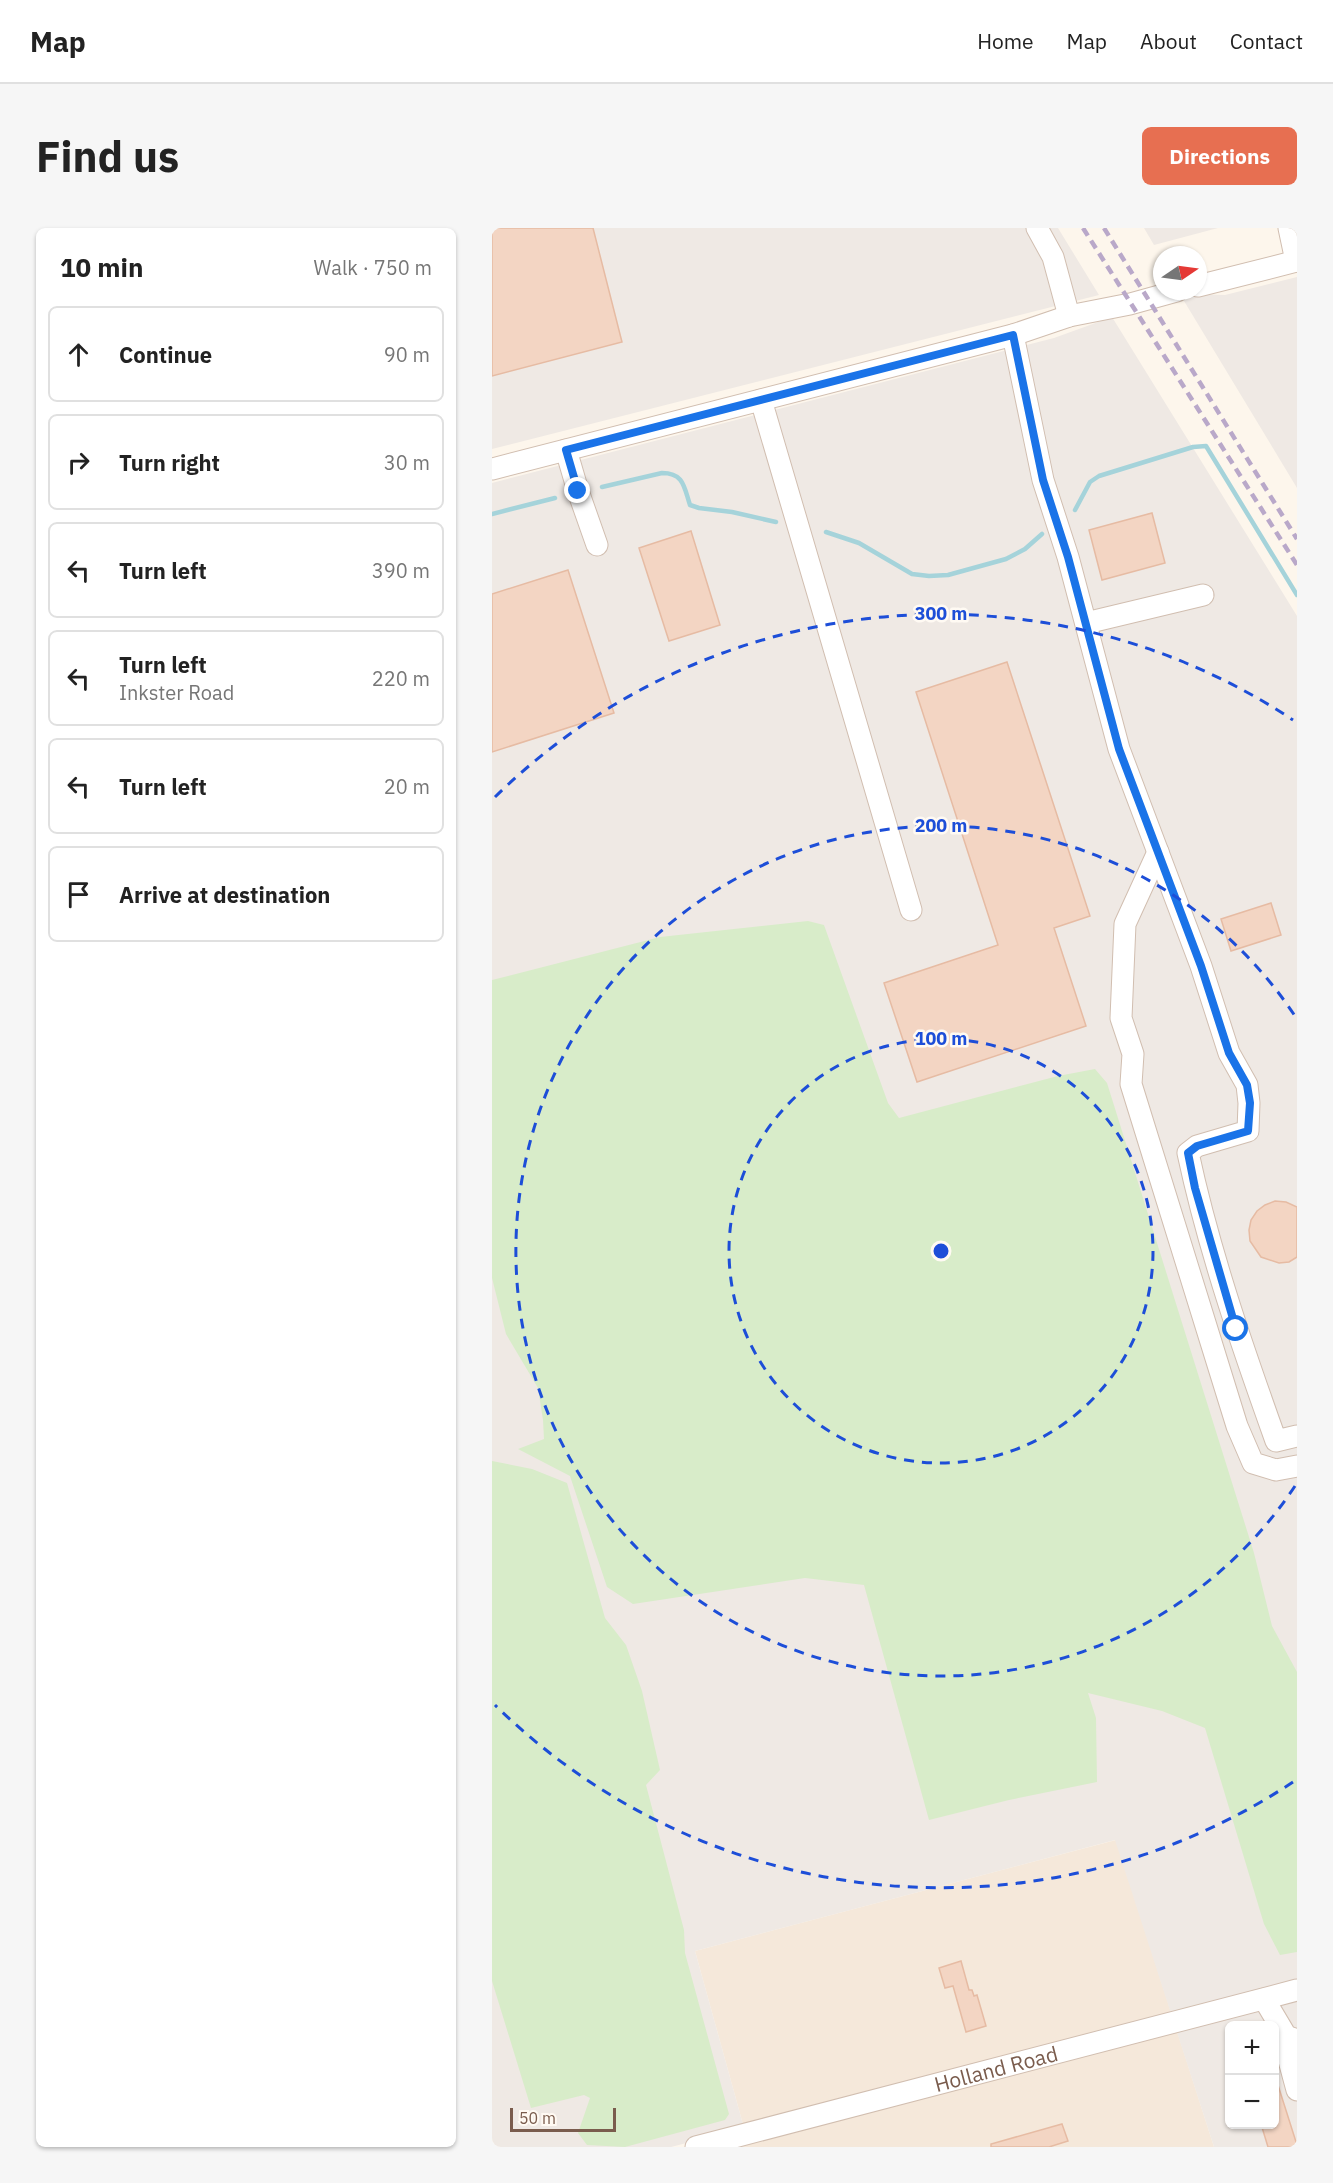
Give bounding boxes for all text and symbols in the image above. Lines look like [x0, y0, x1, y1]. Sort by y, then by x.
text: Map [30, 23, 86, 60]
text: Home [977, 27, 1034, 55]
text: Map [1067, 27, 1107, 55]
text: About [1140, 27, 1197, 55]
text: Contact [1230, 27, 1303, 55]
button: Directions [1142, 127, 1297, 185]
text: Find us [36, 129, 179, 184]
north arrow [1153, 246, 1207, 300]
text: 10 min [60, 250, 144, 284]
text: Walk · 750 m [314, 254, 432, 281]
icon: ahead [62, 338, 95, 371]
text: Continue [119, 340, 212, 369]
text: 90 m [384, 341, 430, 368]
icon: right [62, 446, 95, 479]
text: Turn right [119, 448, 220, 477]
text: 30 m [384, 449, 430, 476]
route end [564, 477, 590, 503]
icon: left [62, 554, 95, 587]
text: Turn left [119, 556, 207, 585]
text: 390 m [372, 557, 430, 584]
text: 300 m [915, 602, 967, 625]
text: Turn left [119, 650, 207, 679]
icon: left [62, 662, 95, 695]
text: 220 m [372, 665, 430, 692]
text: Inkster Road [119, 679, 234, 706]
icon: left [62, 770, 95, 803]
text: Turn left [119, 772, 207, 801]
text: 20 m [384, 773, 430, 800]
text: 200 m [915, 814, 967, 837]
icon: arrive [62, 878, 95, 911]
text: Arrive at destination [119, 880, 330, 909]
text: 100 m [915, 1027, 967, 1050]
centre of rings [931, 1241, 951, 1261]
route start [1222, 1315, 1248, 1341]
map controls [1225, 2021, 1279, 2129]
button: + [1225, 2021, 1279, 2075]
street label: Holland Road [931, 2039, 1061, 2098]
button: − [1225, 2075, 1279, 2129]
scale bar [510, 2105, 616, 2132]
text: 50 m [519, 2108, 556, 2128]

